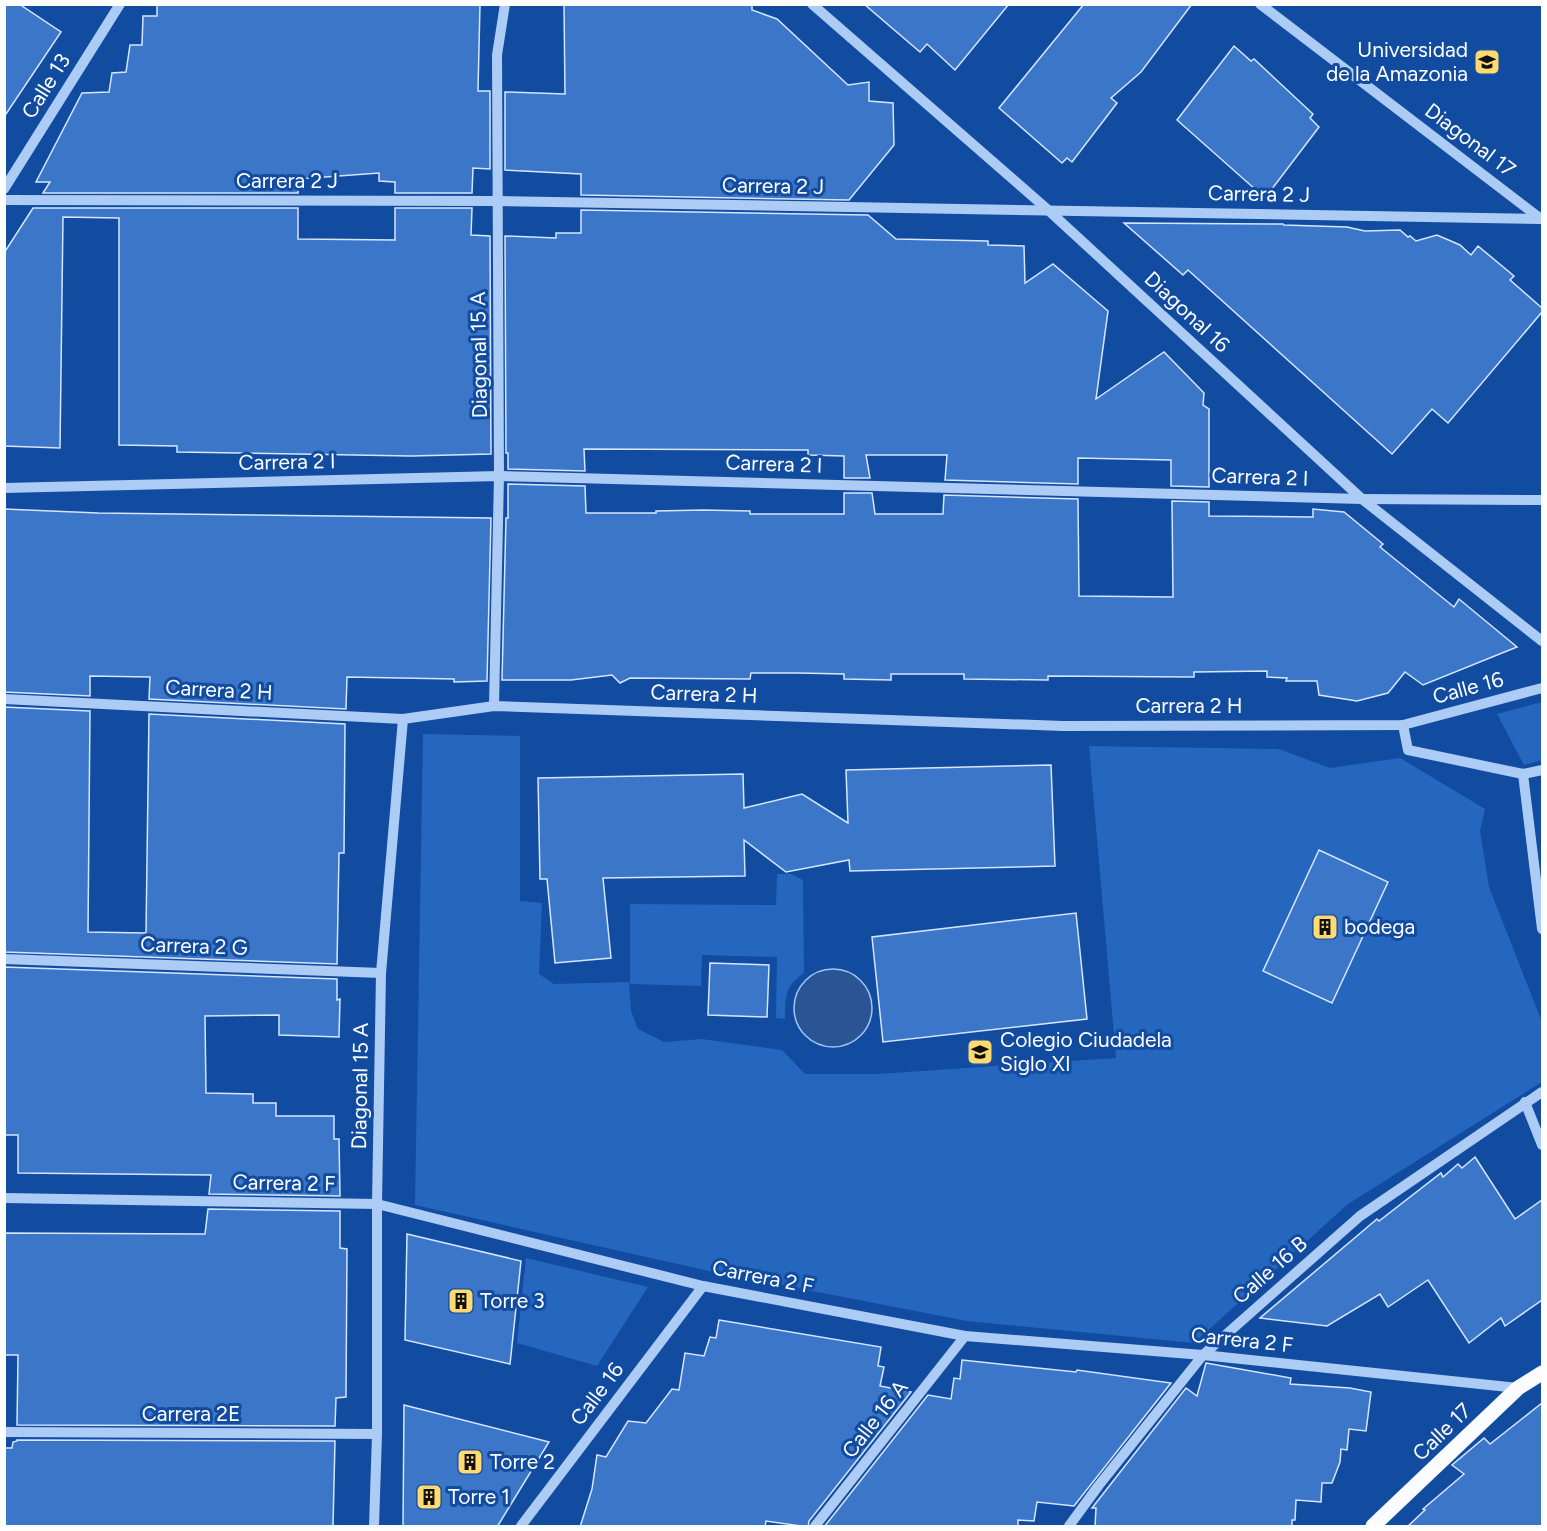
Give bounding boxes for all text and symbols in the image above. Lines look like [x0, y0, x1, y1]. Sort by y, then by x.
place label: Universidad de la Amazonia [1326, 37, 1468, 86]
school or university icon: Universidad de la Amazonia [1472, 47, 1502, 77]
street label: Calle 13 [16, 49, 75, 123]
street label: Diagonal 17 [1420, 98, 1520, 182]
street label: Carrera 2 J [236, 168, 338, 193]
street label: Carrera 2 J [722, 172, 824, 199]
street label: Carrera 2 J [1208, 180, 1310, 207]
street label: Diagonal 16 [1140, 266, 1235, 357]
street label: Diagonal 15 A [465, 291, 492, 419]
street label: Carrera 2 I [238, 448, 336, 475]
street label: Carrera 2 I [725, 449, 823, 478]
street label: Carrera 2 I [1211, 462, 1309, 491]
street label: Calle 16 [1430, 666, 1506, 709]
street label: Carrera 2 H [165, 674, 273, 705]
street label: Carrera 2 H [650, 679, 758, 708]
street label: Carrera 2 H [1135, 693, 1243, 718]
building icon: bodega [1310, 912, 1340, 942]
place label: bodega [1344, 914, 1415, 939]
street label: Carrera 2 G [140, 931, 248, 960]
street label: Diagonal 15 A [346, 1022, 373, 1150]
place label: Colegio Ciudadela Siglo XI [1000, 1027, 1172, 1076]
school or university icon: Colegio Ciudadela Siglo XI [965, 1037, 995, 1067]
street label: Carrera 2 F [232, 1169, 336, 1196]
street label: Calle 16 B [1227, 1231, 1312, 1309]
street label: Carrera 2 F [710, 1254, 816, 1299]
building icon: Torre 3 [446, 1286, 476, 1316]
place label: Torre 3 [480, 1288, 545, 1313]
street label: Carrera 2 F [1190, 1322, 1294, 1357]
street label: Calle 16 [565, 1357, 628, 1430]
street label: Calle 16 A [837, 1375, 913, 1463]
street label: Calle 17 [1407, 1398, 1476, 1466]
street label: Carrera 2E [142, 1401, 240, 1426]
building icon: Torre 2 [455, 1447, 485, 1477]
place label: Torre 2 [490, 1449, 555, 1474]
building icon: Torre 1 [414, 1482, 444, 1512]
place label: Torre 1 [448, 1484, 510, 1509]

